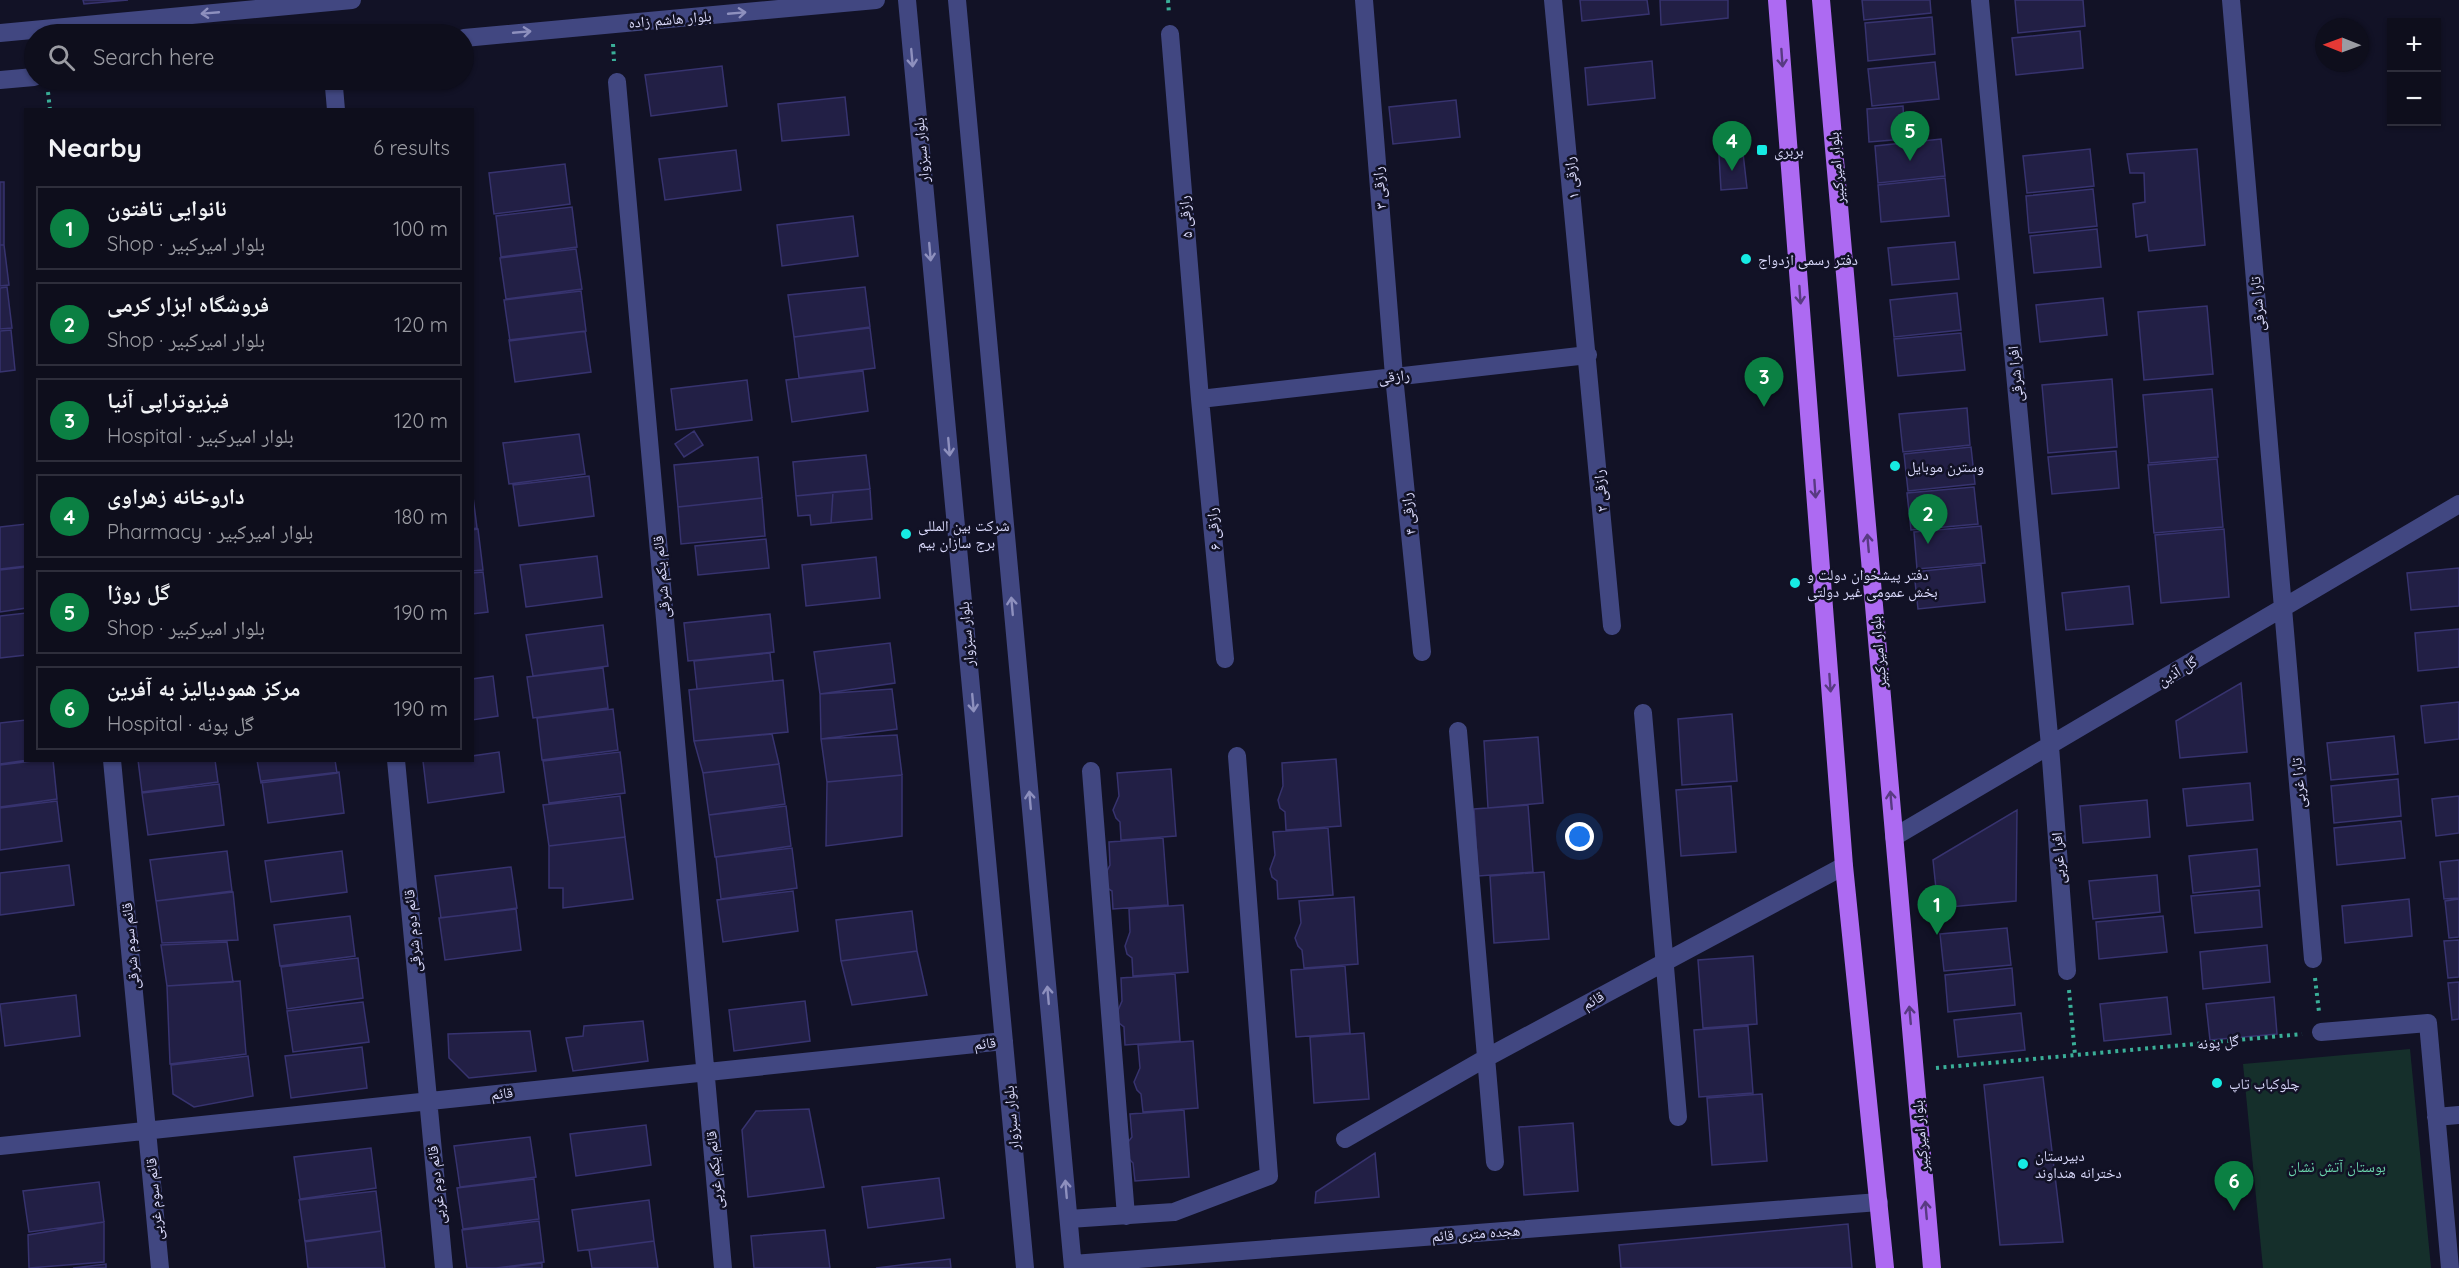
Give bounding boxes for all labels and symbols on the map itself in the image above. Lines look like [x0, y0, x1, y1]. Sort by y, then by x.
street label: بلوار هاشم زاده [628, 6, 712, 33]
one-way arrow [726, 7, 746, 18]
one-way arrow [200, 8, 220, 19]
north arrow [2315, 18, 2369, 72]
one-way arrow [511, 26, 531, 37]
one-way arrow [907, 48, 918, 68]
one-way arrow [1777, 48, 1788, 68]
pin: 5 [1890, 112, 1930, 161]
street label: بلوار سبزوار [909, 117, 933, 184]
pin: 4 [1712, 122, 1752, 171]
street label: بلوار امیرکبیر [1823, 131, 1849, 206]
place label: بربری [1774, 141, 1804, 161]
marker: بربری [1755, 143, 1769, 157]
street label: رازقی ۱ [1559, 156, 1584, 200]
street label: رازقی ۳ [1368, 166, 1391, 210]
street label: رازقی ۵ [1174, 195, 1197, 239]
one-way arrow [925, 242, 936, 262]
place label: دفتر رسمی ازدواج [1758, 250, 1858, 270]
marker: دفتر رسمی ازدواج [1739, 252, 1753, 266]
street label: تارا شرقی [2245, 275, 2270, 332]
one-way arrow [1795, 284, 1806, 304]
street label: افرا شرقی [2003, 345, 2028, 403]
pin: 3 [1744, 358, 1784, 407]
street label: رازقی [1377, 365, 1411, 388]
one-way arrow [944, 436, 955, 456]
place label: وسترن موبایل [1907, 457, 1984, 477]
marker: وسترن موبایل [1888, 459, 1902, 473]
street label: رازقی ۲ [1589, 469, 1612, 513]
one-way arrow [1810, 479, 1821, 499]
street label: رازقی ۴ [1396, 492, 1421, 536]
pin: 2 [1908, 494, 1948, 544]
street label: رازقی ۶ [1202, 507, 1225, 551]
place label: شرکت بین المللی برج سازان بیم [918, 516, 1010, 553]
marker: شرکت بین المللی برج سازان بیم [899, 527, 913, 541]
one-way arrow [1863, 534, 1874, 554]
street label: قائم یکم شرقی [648, 535, 675, 619]
place label: دفتر پیشخوان دولت و بخش عمومی غیر دولتی [1807, 565, 1938, 602]
marker: دفتر پیشخوان دولت و بخش عمومی غیر دولتی [1788, 576, 1802, 590]
one-way arrow [1006, 597, 1017, 617]
street label: بلوار سبزوار [954, 601, 978, 668]
street label: بلوار امیرکبیر [1865, 615, 1891, 690]
street label: گل آذین [2154, 652, 2201, 691]
one-way arrow [1825, 673, 1836, 693]
one-way arrow [968, 693, 979, 713]
street label: تارا غربی [2286, 756, 2311, 809]
one-way arrow [1024, 791, 1035, 811]
one-way arrow [1885, 791, 1896, 811]
your location [1565, 822, 1594, 851]
street label: افرا غربی [2047, 831, 2070, 884]
pin: 1 [1918, 886, 1956, 935]
street label: قائم دوم شرقی [399, 889, 426, 973]
street label: قائم سوم شرقی [117, 902, 144, 990]
one-way arrow [1042, 985, 1053, 1005]
street label: قائم [1579, 986, 1608, 1015]
one-way arrow [1904, 1006, 1915, 1026]
street label: گل پونه [2196, 1031, 2240, 1054]
street label: قائم [973, 1032, 997, 1055]
place label: چلوکباب تاپ [2229, 1074, 2300, 1093]
marker: چلوکباب تاپ [2210, 1076, 2224, 1090]
street label: قائم [490, 1082, 514, 1105]
street label: بلوار سبزوار [999, 1085, 1023, 1152]
street label: بلوار امیرکبیر [1907, 1099, 1933, 1174]
street label: قائم یکم غربی [701, 1130, 728, 1210]
street label: قائم دوم غربی [422, 1145, 451, 1225]
place label: دبیرستان دخترانه هنداوند [2035, 1146, 2122, 1182]
street label: قائم سوم غربی [141, 1157, 168, 1241]
marker: دبیرستان دخترانه هنداوند [2016, 1157, 2030, 1171]
park label: بوستان آتش نشان [2288, 1157, 2386, 1177]
pin: 6 [2214, 1162, 2254, 1211]
one-way arrow [1060, 1179, 1071, 1199]
one-way arrow [1921, 1200, 1932, 1220]
street label: هجده متری قائم [1431, 1220, 1521, 1247]

